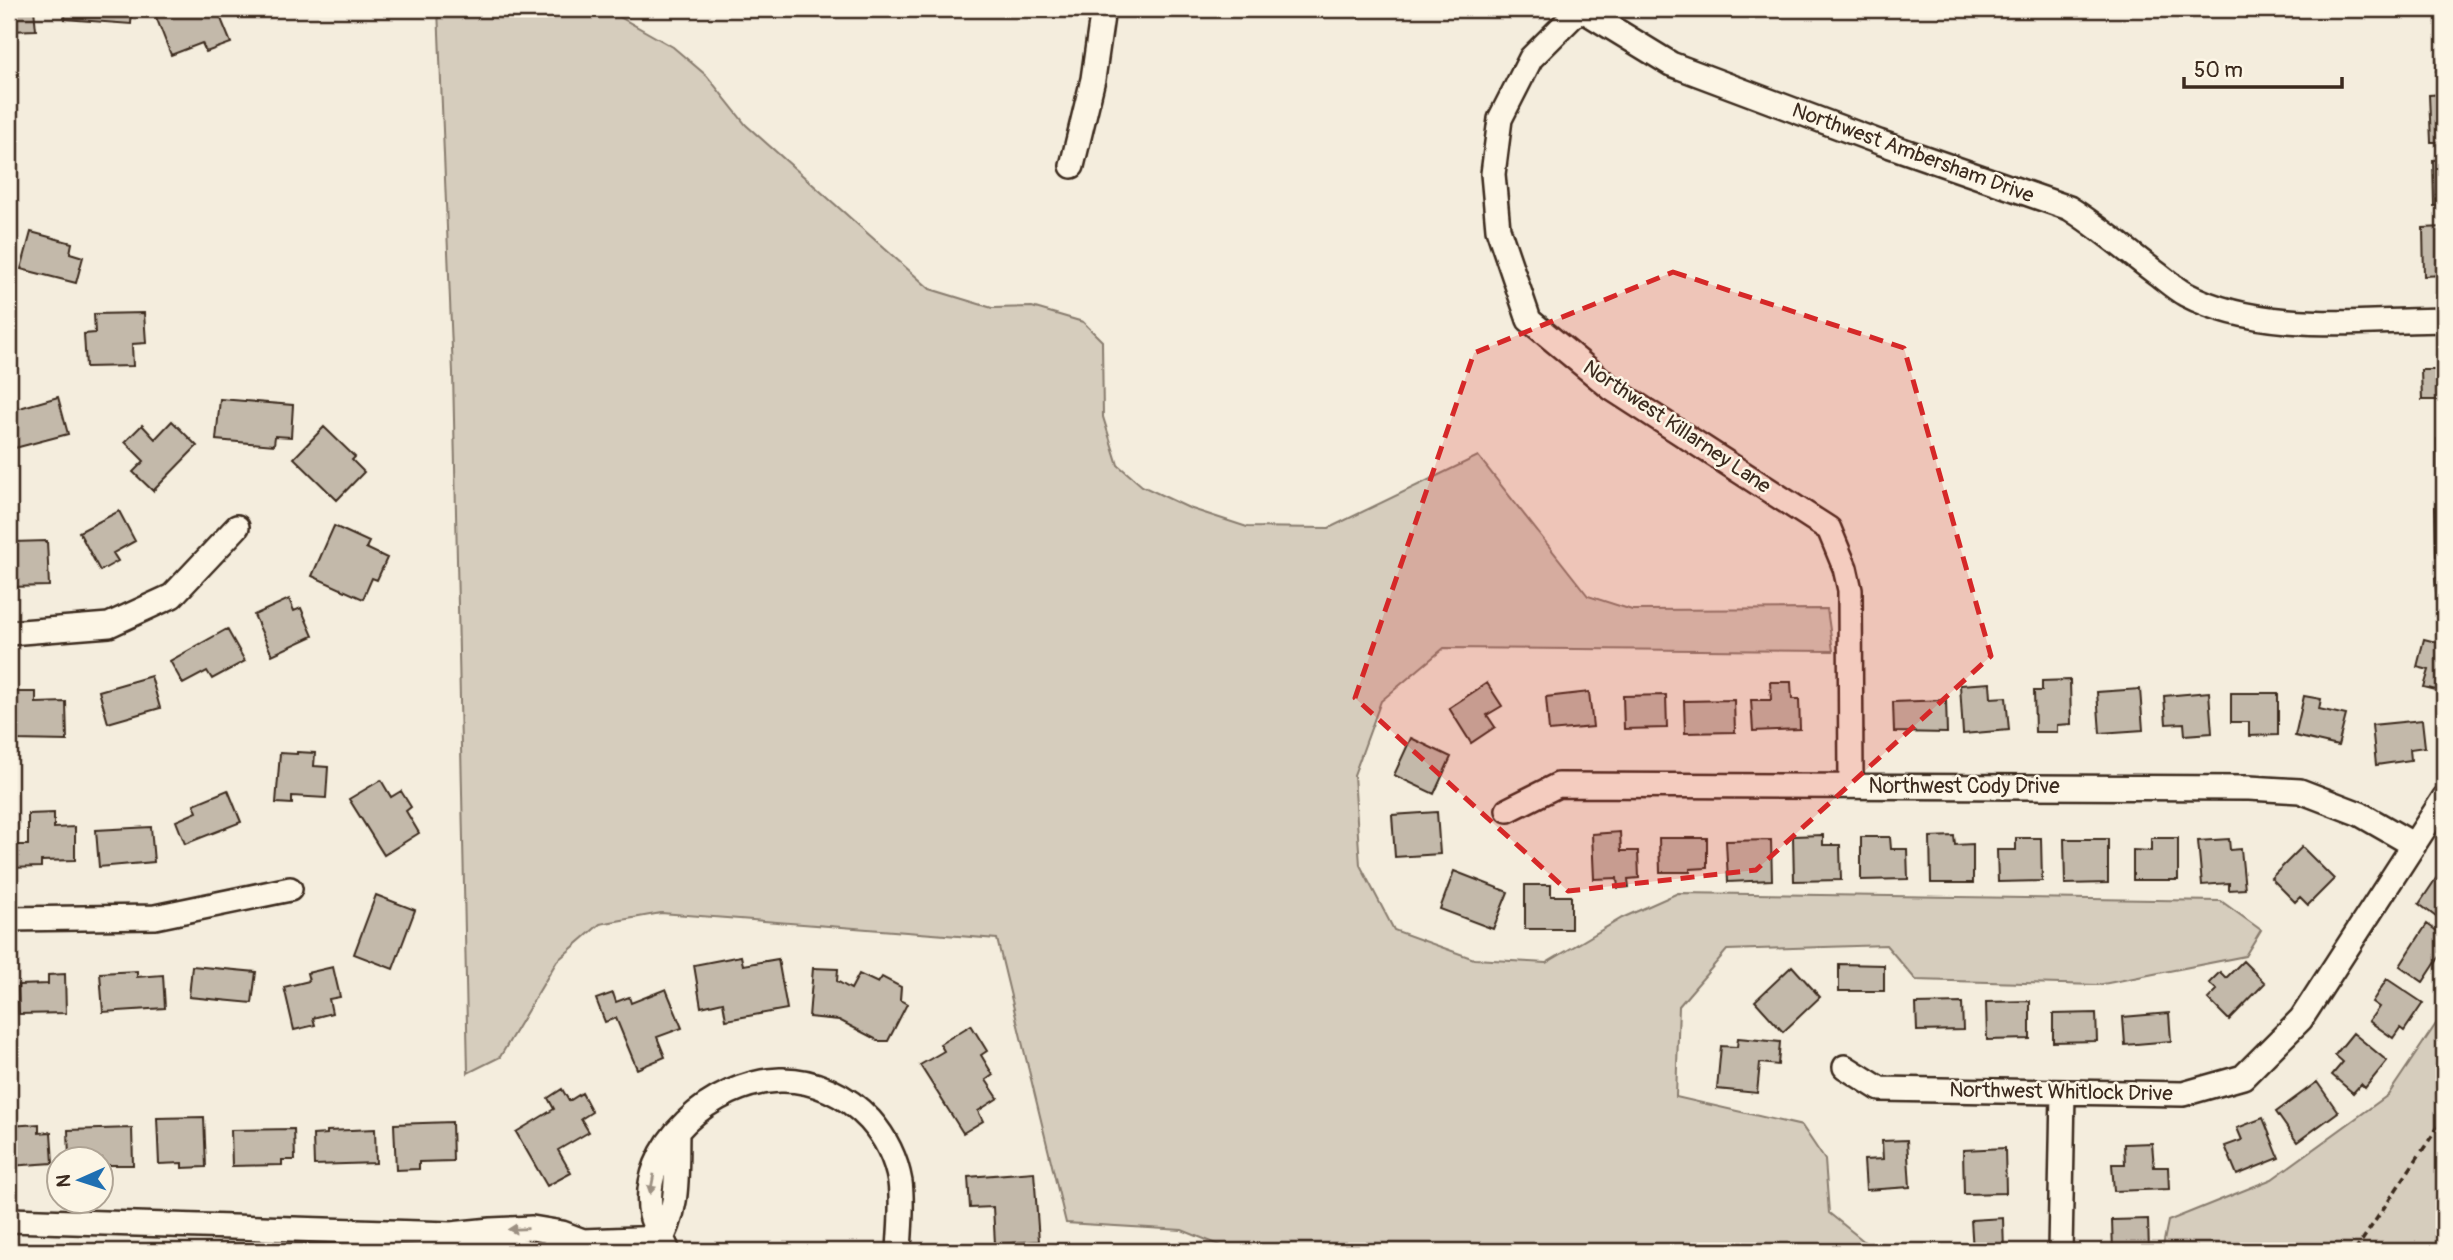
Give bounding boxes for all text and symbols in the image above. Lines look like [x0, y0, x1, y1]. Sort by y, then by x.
scale bar [2184, 46, 2341, 90]
text: 50 m [2194, 57, 2243, 84]
street label: Northwest Ambersham Drive [1788, 97, 2038, 210]
street label: Northwest Killarney Lane [1578, 354, 1777, 500]
street label: Northwest Cody Drive [1868, 773, 2060, 800]
street label: Northwest Whitlock Drive [1949, 1077, 2174, 1107]
north arrow [46, 1144, 116, 1214]
one-way arrow [647, 1173, 658, 1195]
text: N [52, 1174, 76, 1188]
one-way arrow [507, 1223, 529, 1234]

